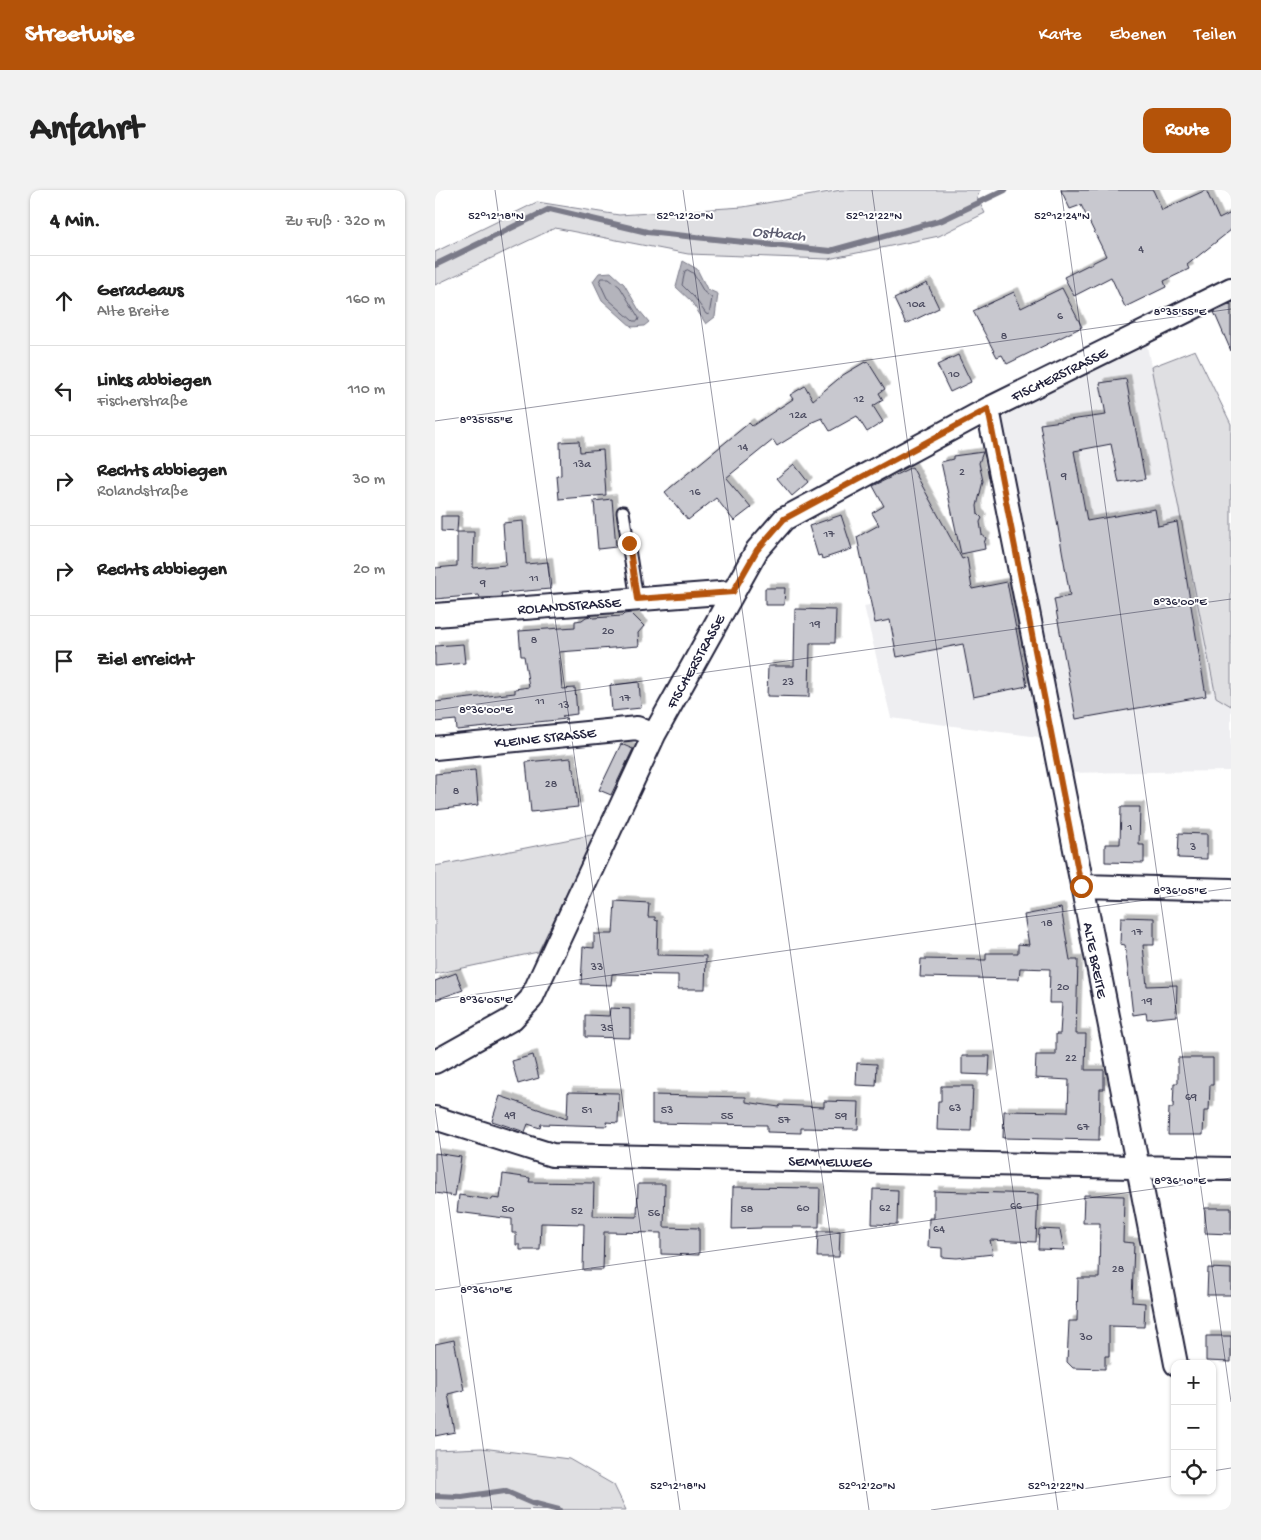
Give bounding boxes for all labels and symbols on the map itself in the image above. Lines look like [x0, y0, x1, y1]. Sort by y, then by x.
text: 52°12'18"N [468, 210, 524, 224]
text: 52°12'20"N [657, 210, 714, 224]
text: 52°12'22"N [846, 210, 902, 224]
text: 52°12'24"N [1034, 210, 1090, 224]
water label: Ostbach [751, 223, 807, 248]
house number: 4 [1138, 243, 1144, 257]
house number: 10a [906, 298, 925, 312]
text: 8°35'55"E [1154, 306, 1207, 320]
house number: 6 [1057, 310, 1064, 324]
house number: 8 [1001, 330, 1008, 344]
street label: FISCHERSTRASSE [1008, 344, 1112, 407]
house number: 10 [947, 368, 960, 382]
house number: 12 [853, 393, 864, 407]
house number: 12a [788, 409, 807, 423]
text: 8°35'55"E [460, 414, 513, 428]
house number: 14 [737, 441, 749, 455]
house number: 13a [572, 458, 591, 472]
house number: 2 [959, 466, 965, 480]
house number: 9 [1060, 470, 1067, 484]
house number: 16 [689, 486, 701, 500]
house number: 17 [822, 528, 835, 542]
route end [618, 532, 641, 555]
house number: 11 [528, 572, 539, 586]
house number: 9 [479, 577, 486, 591]
street label: ROLANDSTRASSE [517, 594, 622, 620]
text: 8°36'00"E [1153, 596, 1207, 610]
street label: FISCHERSTRASSE [663, 611, 730, 713]
house number: 19 [809, 618, 820, 632]
house number: 20 [602, 625, 615, 639]
house number: 8 [531, 634, 538, 648]
house number: 23 [782, 676, 794, 690]
house number: 17 [618, 692, 631, 706]
house number: 11 [534, 695, 545, 709]
house number: 13 [557, 699, 570, 713]
text: 8°36'00"E [459, 704, 513, 718]
street label: KLEINE STRASSE [494, 725, 598, 753]
house number: 28 [545, 778, 558, 792]
house number: 8 [453, 785, 460, 799]
house number: 1 [1127, 821, 1133, 835]
house number: 3 [1189, 841, 1196, 855]
route start [1070, 875, 1093, 898]
text: 8°36'05"E [1154, 885, 1207, 899]
house number: 18 [1040, 917, 1053, 931]
street label: ALTE BREITE [1078, 921, 1110, 1000]
house number: 17 [1130, 926, 1143, 940]
house number: 33 [590, 961, 603, 975]
house number: 20 [1057, 981, 1070, 995]
text: 8°36'05"E [460, 994, 513, 1008]
house number: 19 [1141, 995, 1152, 1009]
house number: 35 [600, 1022, 613, 1036]
house number: 22 [1065, 1052, 1077, 1066]
house number: 69 [1185, 1091, 1197, 1105]
house number: 63 [949, 1102, 961, 1116]
house number: 51 [581, 1104, 593, 1118]
house number: 53 [661, 1104, 673, 1118]
house number: 49 [504, 1109, 516, 1123]
house number: 55 [721, 1110, 733, 1124]
house number: 59 [835, 1110, 847, 1124]
house number: 57 [778, 1114, 791, 1128]
house number: 67 [1077, 1121, 1090, 1135]
street label: SEMMELWEG [788, 1153, 872, 1173]
text: 8°36'10"E [1154, 1175, 1206, 1189]
house number: 66 [1010, 1200, 1023, 1214]
house number: 60 [797, 1202, 810, 1216]
house number: 62 [879, 1202, 891, 1216]
house number: 50 [501, 1203, 515, 1217]
house number: 58 [741, 1203, 754, 1217]
house number: 52 [571, 1205, 583, 1219]
house number: 56 [648, 1207, 661, 1221]
house number: 64 [933, 1223, 945, 1237]
house number: 28 [1112, 1263, 1125, 1277]
text: 8°36'10"E [460, 1284, 512, 1298]
house number: 30 [1078, 1331, 1093, 1345]
text: 52°12'18"N [650, 1480, 706, 1494]
text: 52°12'20"N [839, 1480, 896, 1494]
text: 52°12'22"N [1028, 1480, 1084, 1494]

